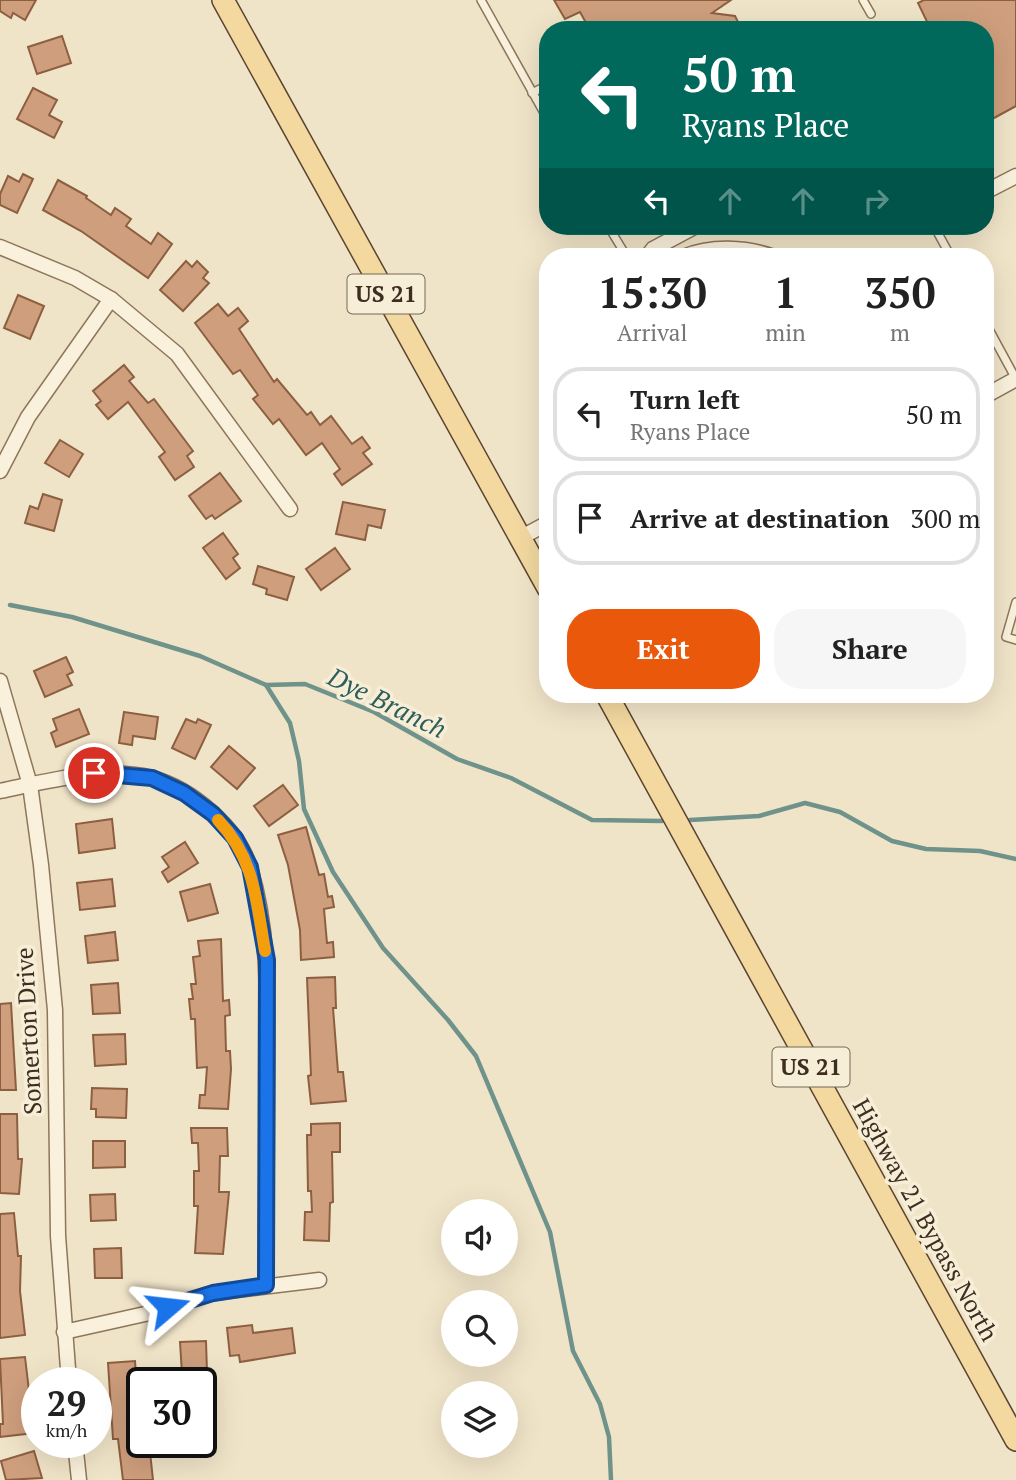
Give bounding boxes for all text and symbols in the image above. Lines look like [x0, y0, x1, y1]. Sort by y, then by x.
text: 50 m [682, 41, 796, 106]
icon: left [567, 49, 658, 140]
text: Ryans Place [682, 104, 849, 146]
icon: left [638, 182, 676, 220]
icon: ahead [711, 182, 749, 220]
icon: ahead [784, 182, 822, 220]
icon: right [857, 182, 895, 220]
text: 15:30 [598, 264, 707, 320]
text: 1 [774, 264, 797, 320]
text: 350 [864, 264, 935, 320]
road number: US 21 [348, 274, 424, 314]
text: Arrival [617, 317, 687, 348]
text: min [765, 317, 806, 348]
text: m [890, 317, 910, 348]
text: Turn left [630, 382, 740, 416]
icon: left [571, 395, 609, 433]
text: 50 m [906, 397, 962, 431]
text: Ryans Place [630, 416, 750, 447]
icon: arrive [571, 499, 609, 537]
text: Arrive at destination [630, 501, 889, 535]
text: 300 m [910, 501, 981, 535]
button: Exit [567, 609, 760, 689]
button: Share [774, 609, 966, 689]
water label: Dye Branch [322, 658, 452, 745]
pin [64, 743, 124, 803]
icon: arrive [75, 754, 113, 792]
street label: Somerton Drive [8, 947, 48, 1116]
road number: US 21 [772, 1048, 850, 1086]
street label: Highway 21 Bypass North [846, 1093, 1006, 1346]
map controls [441, 1199, 518, 1458]
button: sound [441, 1199, 518, 1276]
position arrow [131, 1270, 205, 1344]
button: search [441, 1290, 518, 1367]
speed limit sign: 30 [126, 1367, 217, 1458]
text: 29 [47, 1380, 86, 1426]
button: layers [441, 1381, 518, 1458]
text: km/h [46, 1418, 87, 1442]

